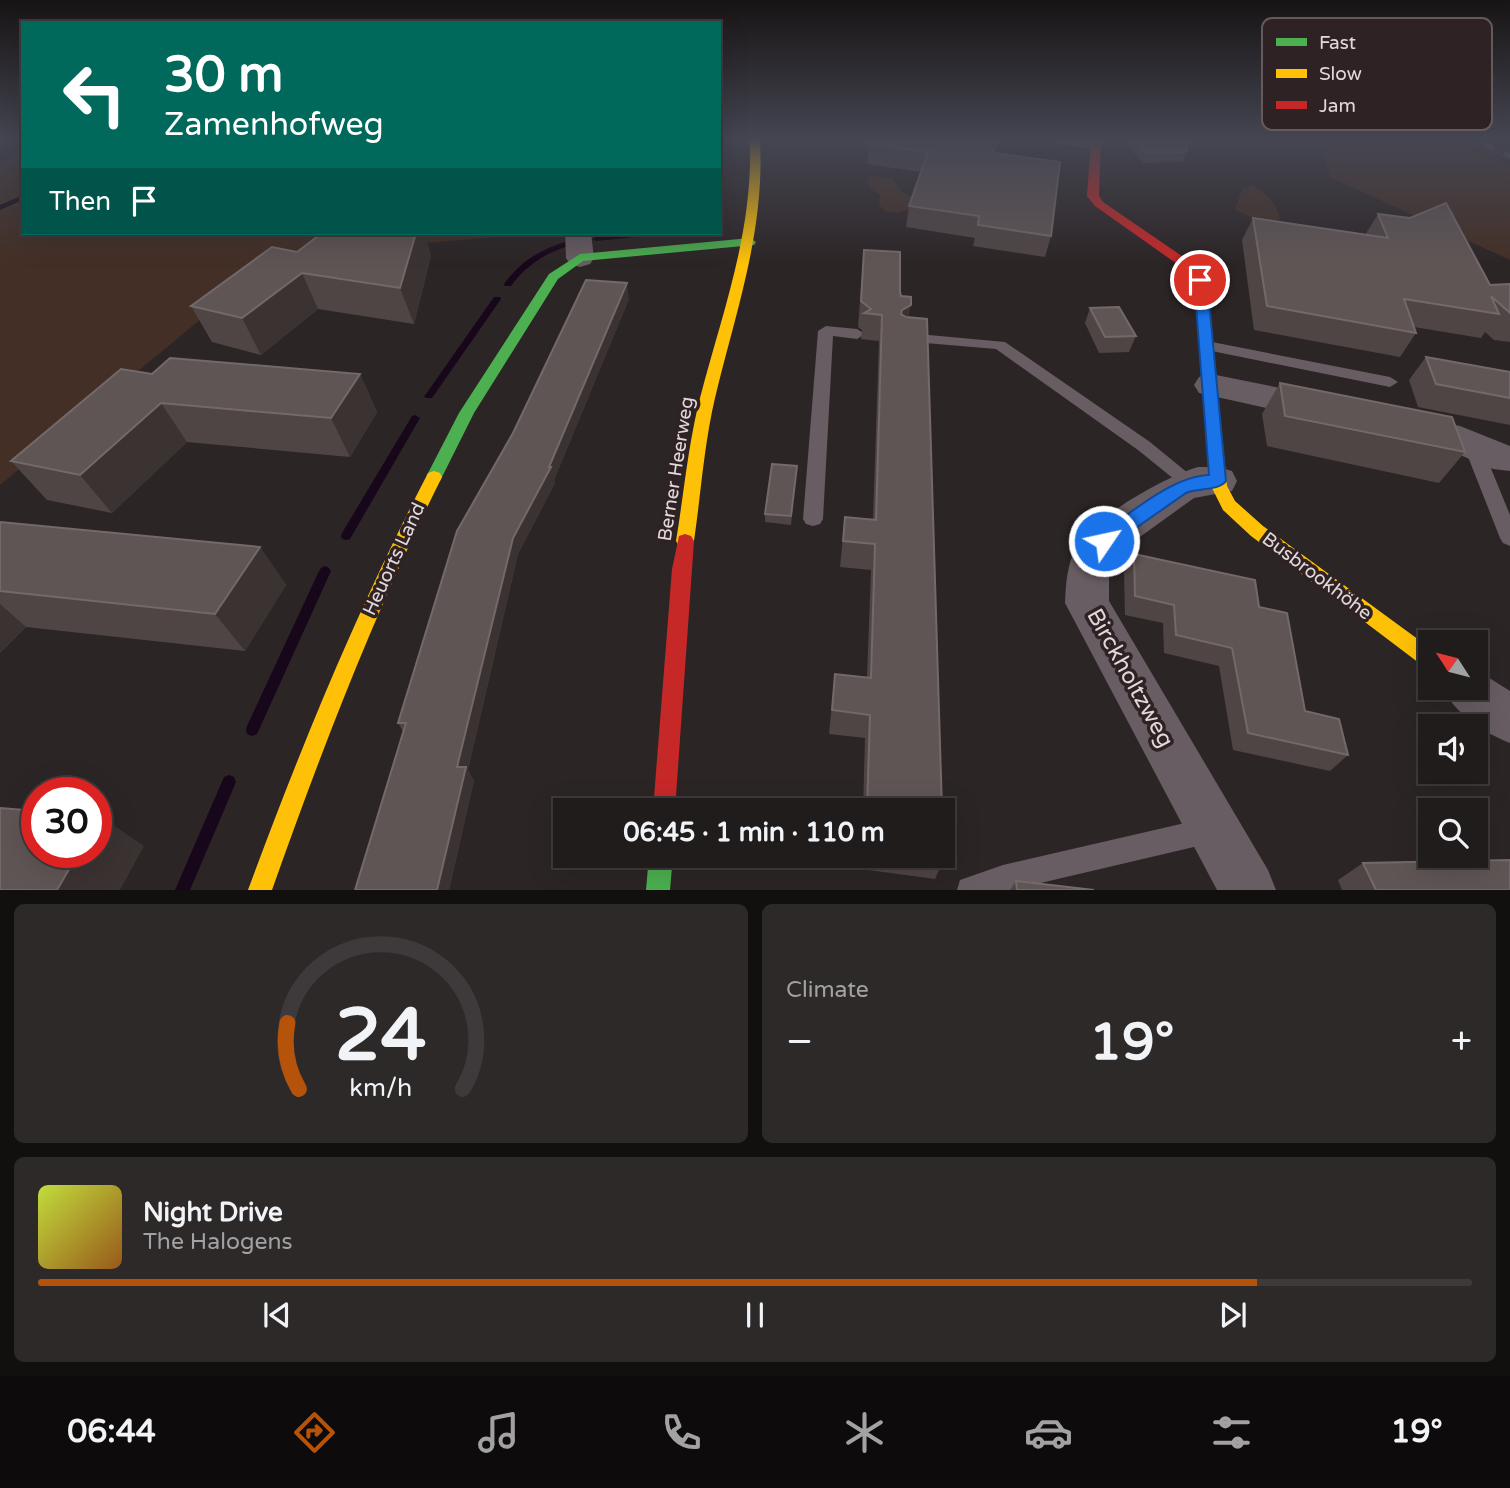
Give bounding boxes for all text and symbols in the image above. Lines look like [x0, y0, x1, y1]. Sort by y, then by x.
legend [1262, 18, 1492, 130]
text: Fast [1319, 32, 1356, 54]
text: 30 m [164, 46, 283, 105]
icon: left [49, 49, 140, 140]
text: Slow [1319, 63, 1362, 85]
text: Jam [1319, 95, 1356, 117]
text: Zamenhofweg [164, 106, 384, 144]
icon: arrive [125, 182, 163, 220]
text: Then [49, 186, 111, 217]
pin [1170, 250, 1230, 310]
icon: arrive [1181, 261, 1219, 299]
street label: Berner Heerweg [654, 395, 698, 543]
street label: Heuorts Land [358, 499, 430, 619]
position arrow [1067, 504, 1141, 578]
street label: Busbrookhöhe [1258, 528, 1376, 624]
street label: Birckholtzweg [1080, 604, 1180, 752]
north arrow [1418, 630, 1488, 700]
map controls [1418, 630, 1488, 868]
button: sound [1418, 714, 1488, 784]
speed limit sign: 30 [21, 777, 112, 868]
button: search [1418, 798, 1488, 868]
text: 06:45 · 1 min · 110 m [623, 817, 885, 848]
text: Climate [786, 976, 869, 1004]
text: 24 [335, 993, 427, 1081]
text: 19° [1089, 1011, 1174, 1074]
text: − [786, 1019, 813, 1065]
text: + [1451, 1019, 1472, 1065]
text: km/h [350, 1073, 412, 1103]
text: Night Drive [143, 1197, 283, 1228]
text: The Halogens [143, 1228, 292, 1256]
icon: previous [258, 1296, 296, 1334]
icon: pause [736, 1296, 774, 1334]
icon: next [1214, 1296, 1252, 1334]
icon: directions [290, 1408, 339, 1457]
icon: music [474, 1408, 523, 1457]
icon: phone [657, 1408, 706, 1457]
icon: climate [840, 1408, 889, 1457]
icon: car [1024, 1408, 1073, 1457]
icon: filters [1207, 1408, 1256, 1457]
text: 06:44 [67, 1413, 156, 1451]
text: 19° [1390, 1413, 1443, 1451]

